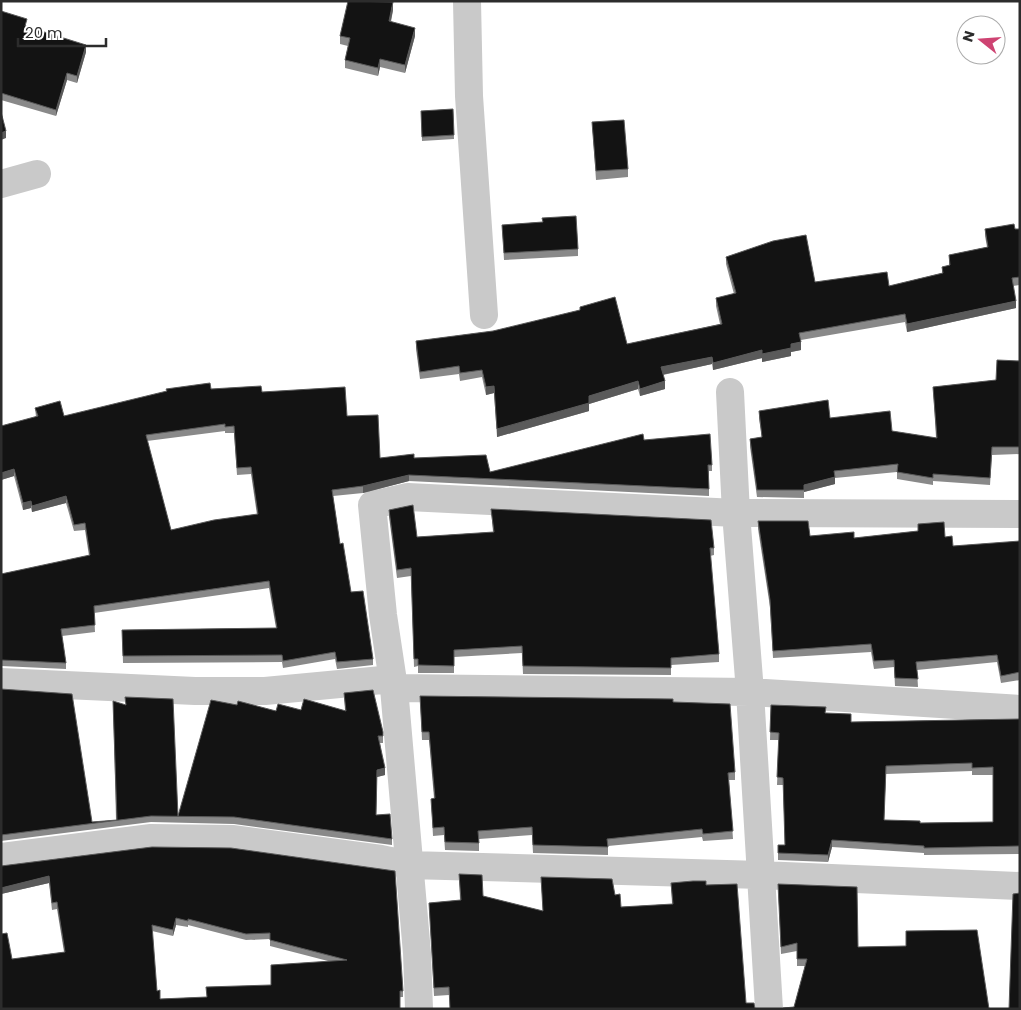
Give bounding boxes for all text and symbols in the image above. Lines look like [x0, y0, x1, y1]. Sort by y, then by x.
scale bar [18, 15, 105, 47]
north arrow [956, 15, 1006, 65]
text: 20 m [25, 22, 63, 43]
text: N [957, 28, 980, 44]

